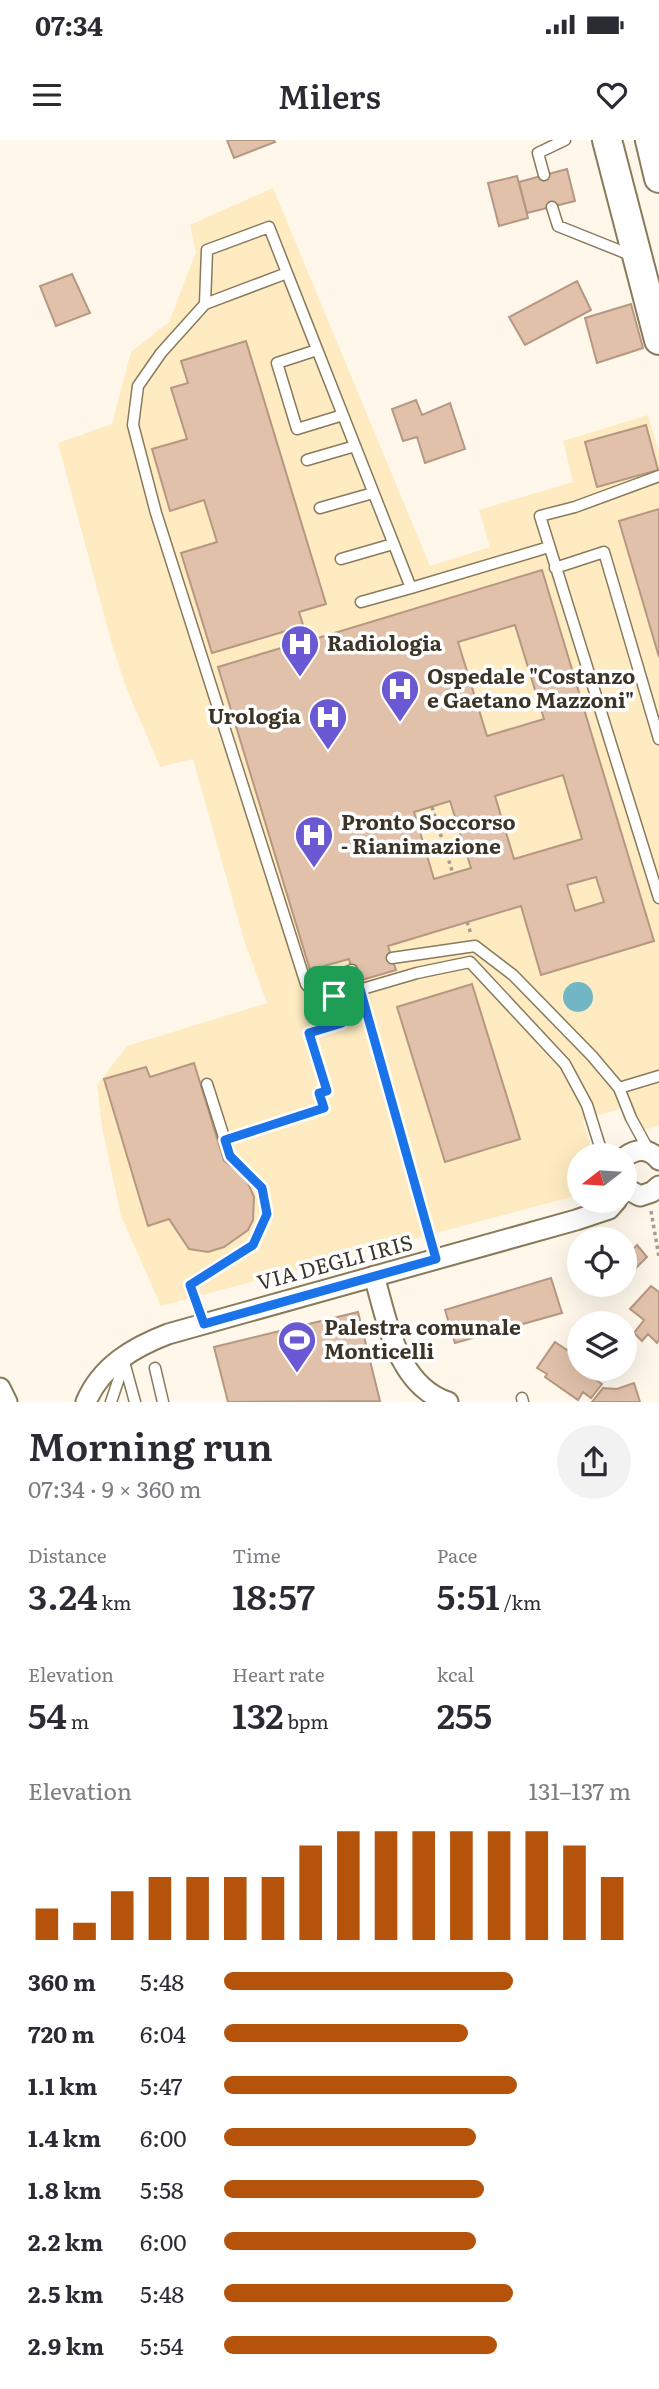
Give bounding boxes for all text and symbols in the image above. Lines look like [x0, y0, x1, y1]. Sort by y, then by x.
text: 07:34 [35, 5, 103, 44]
text: Milers [278, 71, 381, 119]
icon: menu [28, 76, 66, 114]
icon: heart [593, 76, 631, 114]
hospital icon: Radiologia [279, 623, 321, 678]
place label: Radiologia [327, 626, 443, 657]
place label: Ospedale "Costanzo e Gaetano Mazzoni" [427, 659, 635, 714]
hospital icon: Ospedale "Costanzo e Gaetano Mazzoni" [379, 668, 421, 723]
hospital icon: Urologia [307, 696, 349, 751]
place label: Urologia [208, 699, 302, 730]
place label: Pronto Soccorso - Rianimazione [341, 805, 516, 860]
hospital icon: Pronto Soccorso - Rianimazione [293, 814, 335, 869]
pin [304, 966, 364, 1026]
icon: arrive [315, 977, 353, 1015]
north arrow [567, 1143, 637, 1213]
map controls [567, 1143, 637, 1381]
street label: VIA DEGLI IRIS [253, 1225, 416, 1296]
button: locate [567, 1227, 637, 1297]
place label: Palestra comunale Monticelli [324, 1310, 521, 1365]
button: layers [567, 1311, 637, 1381]
sports icon: Palestra comunale Monticelli [276, 1319, 318, 1374]
text: Morning run [28, 1416, 273, 1473]
button: share [557, 1425, 631, 1499]
text: 07:34 · 9 × 360 m [28, 1471, 201, 1505]
text: Distance [28, 1541, 107, 1569]
text: Time [232, 1541, 281, 1569]
text: Pace [437, 1541, 477, 1569]
text: 3.24 [28, 1569, 98, 1621]
text: 18:57 [232, 1569, 315, 1621]
text: 5:51 [437, 1569, 500, 1621]
text: km [98, 1588, 131, 1616]
text: /km [500, 1588, 542, 1616]
text: Elevation [28, 1660, 114, 1688]
text: Heart rate [232, 1660, 325, 1688]
text: kcal [437, 1660, 474, 1688]
text: 54 [28, 1688, 67, 1740]
text: 132 [232, 1688, 284, 1740]
text: 255 [437, 1688, 492, 1740]
text: m [67, 1707, 89, 1735]
text: bpm [284, 1707, 329, 1735]
text: Elevation [28, 1773, 132, 1807]
text: 131–137 m [529, 1773, 631, 1807]
text: 360 m [28, 1964, 96, 1998]
text: 5:48 [140, 1964, 184, 1998]
text: 720 m [28, 2016, 95, 2050]
text: 6:04 [140, 2016, 186, 2050]
text: 1.1 km [28, 2068, 98, 2102]
text: 5:47 [140, 2068, 182, 2102]
text: 1.4 km [28, 2120, 101, 2154]
text: 6:00 [140, 2120, 187, 2154]
text: 1.8 km [28, 2172, 102, 2206]
text: 5:58 [140, 2172, 184, 2206]
text: 2.2 km [28, 2224, 103, 2258]
text: 6:00 [140, 2224, 187, 2258]
text: 2.5 km [28, 2276, 103, 2310]
text: 5:48 [140, 2276, 184, 2310]
text: 2.9 km [28, 2328, 104, 2362]
text: 5:54 [140, 2328, 184, 2362]

